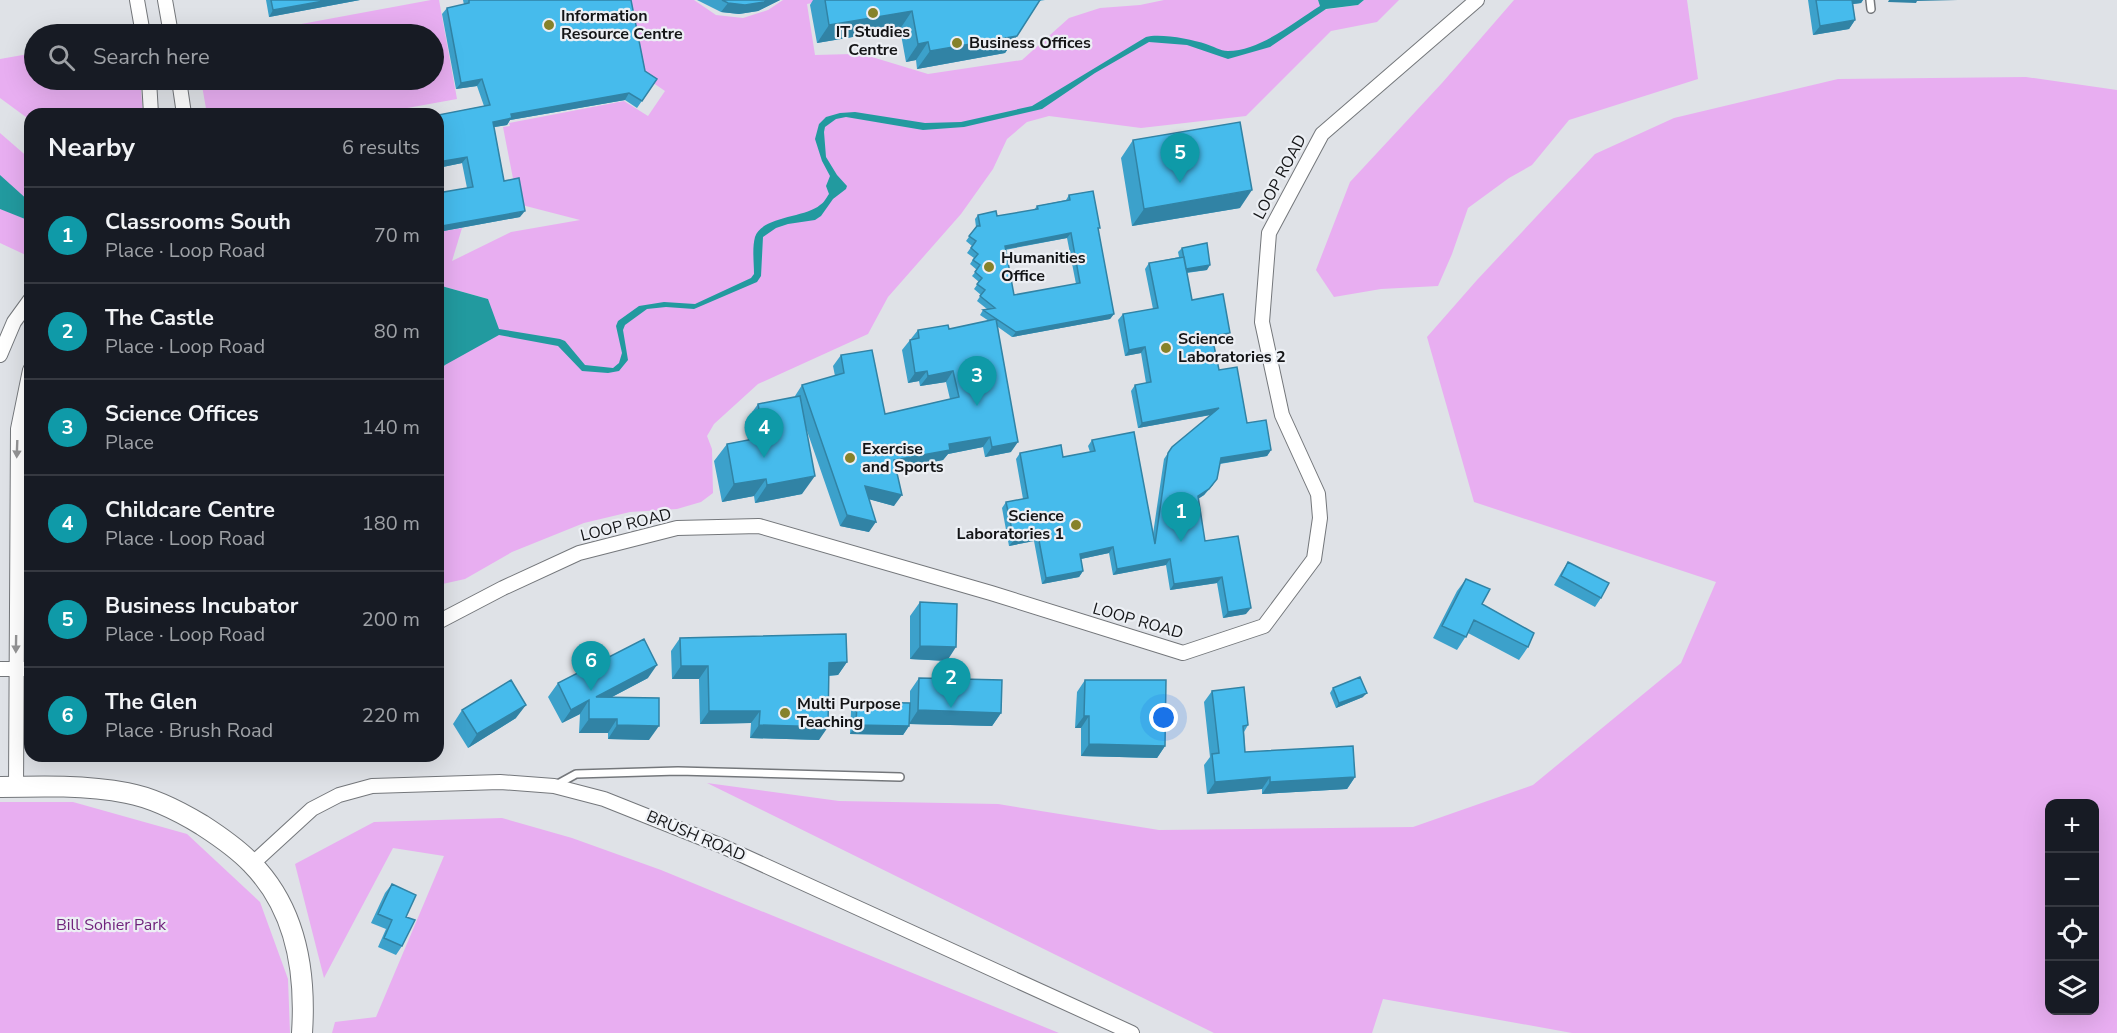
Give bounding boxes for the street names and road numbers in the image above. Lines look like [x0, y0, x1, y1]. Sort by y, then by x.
street label: LOOP ROAD [1248, 131, 1312, 223]
street label: LOOP ROAD [578, 503, 674, 547]
street label: LOOP ROAD [1090, 598, 1186, 644]
street label: BRUSH ROAD [643, 805, 749, 867]

